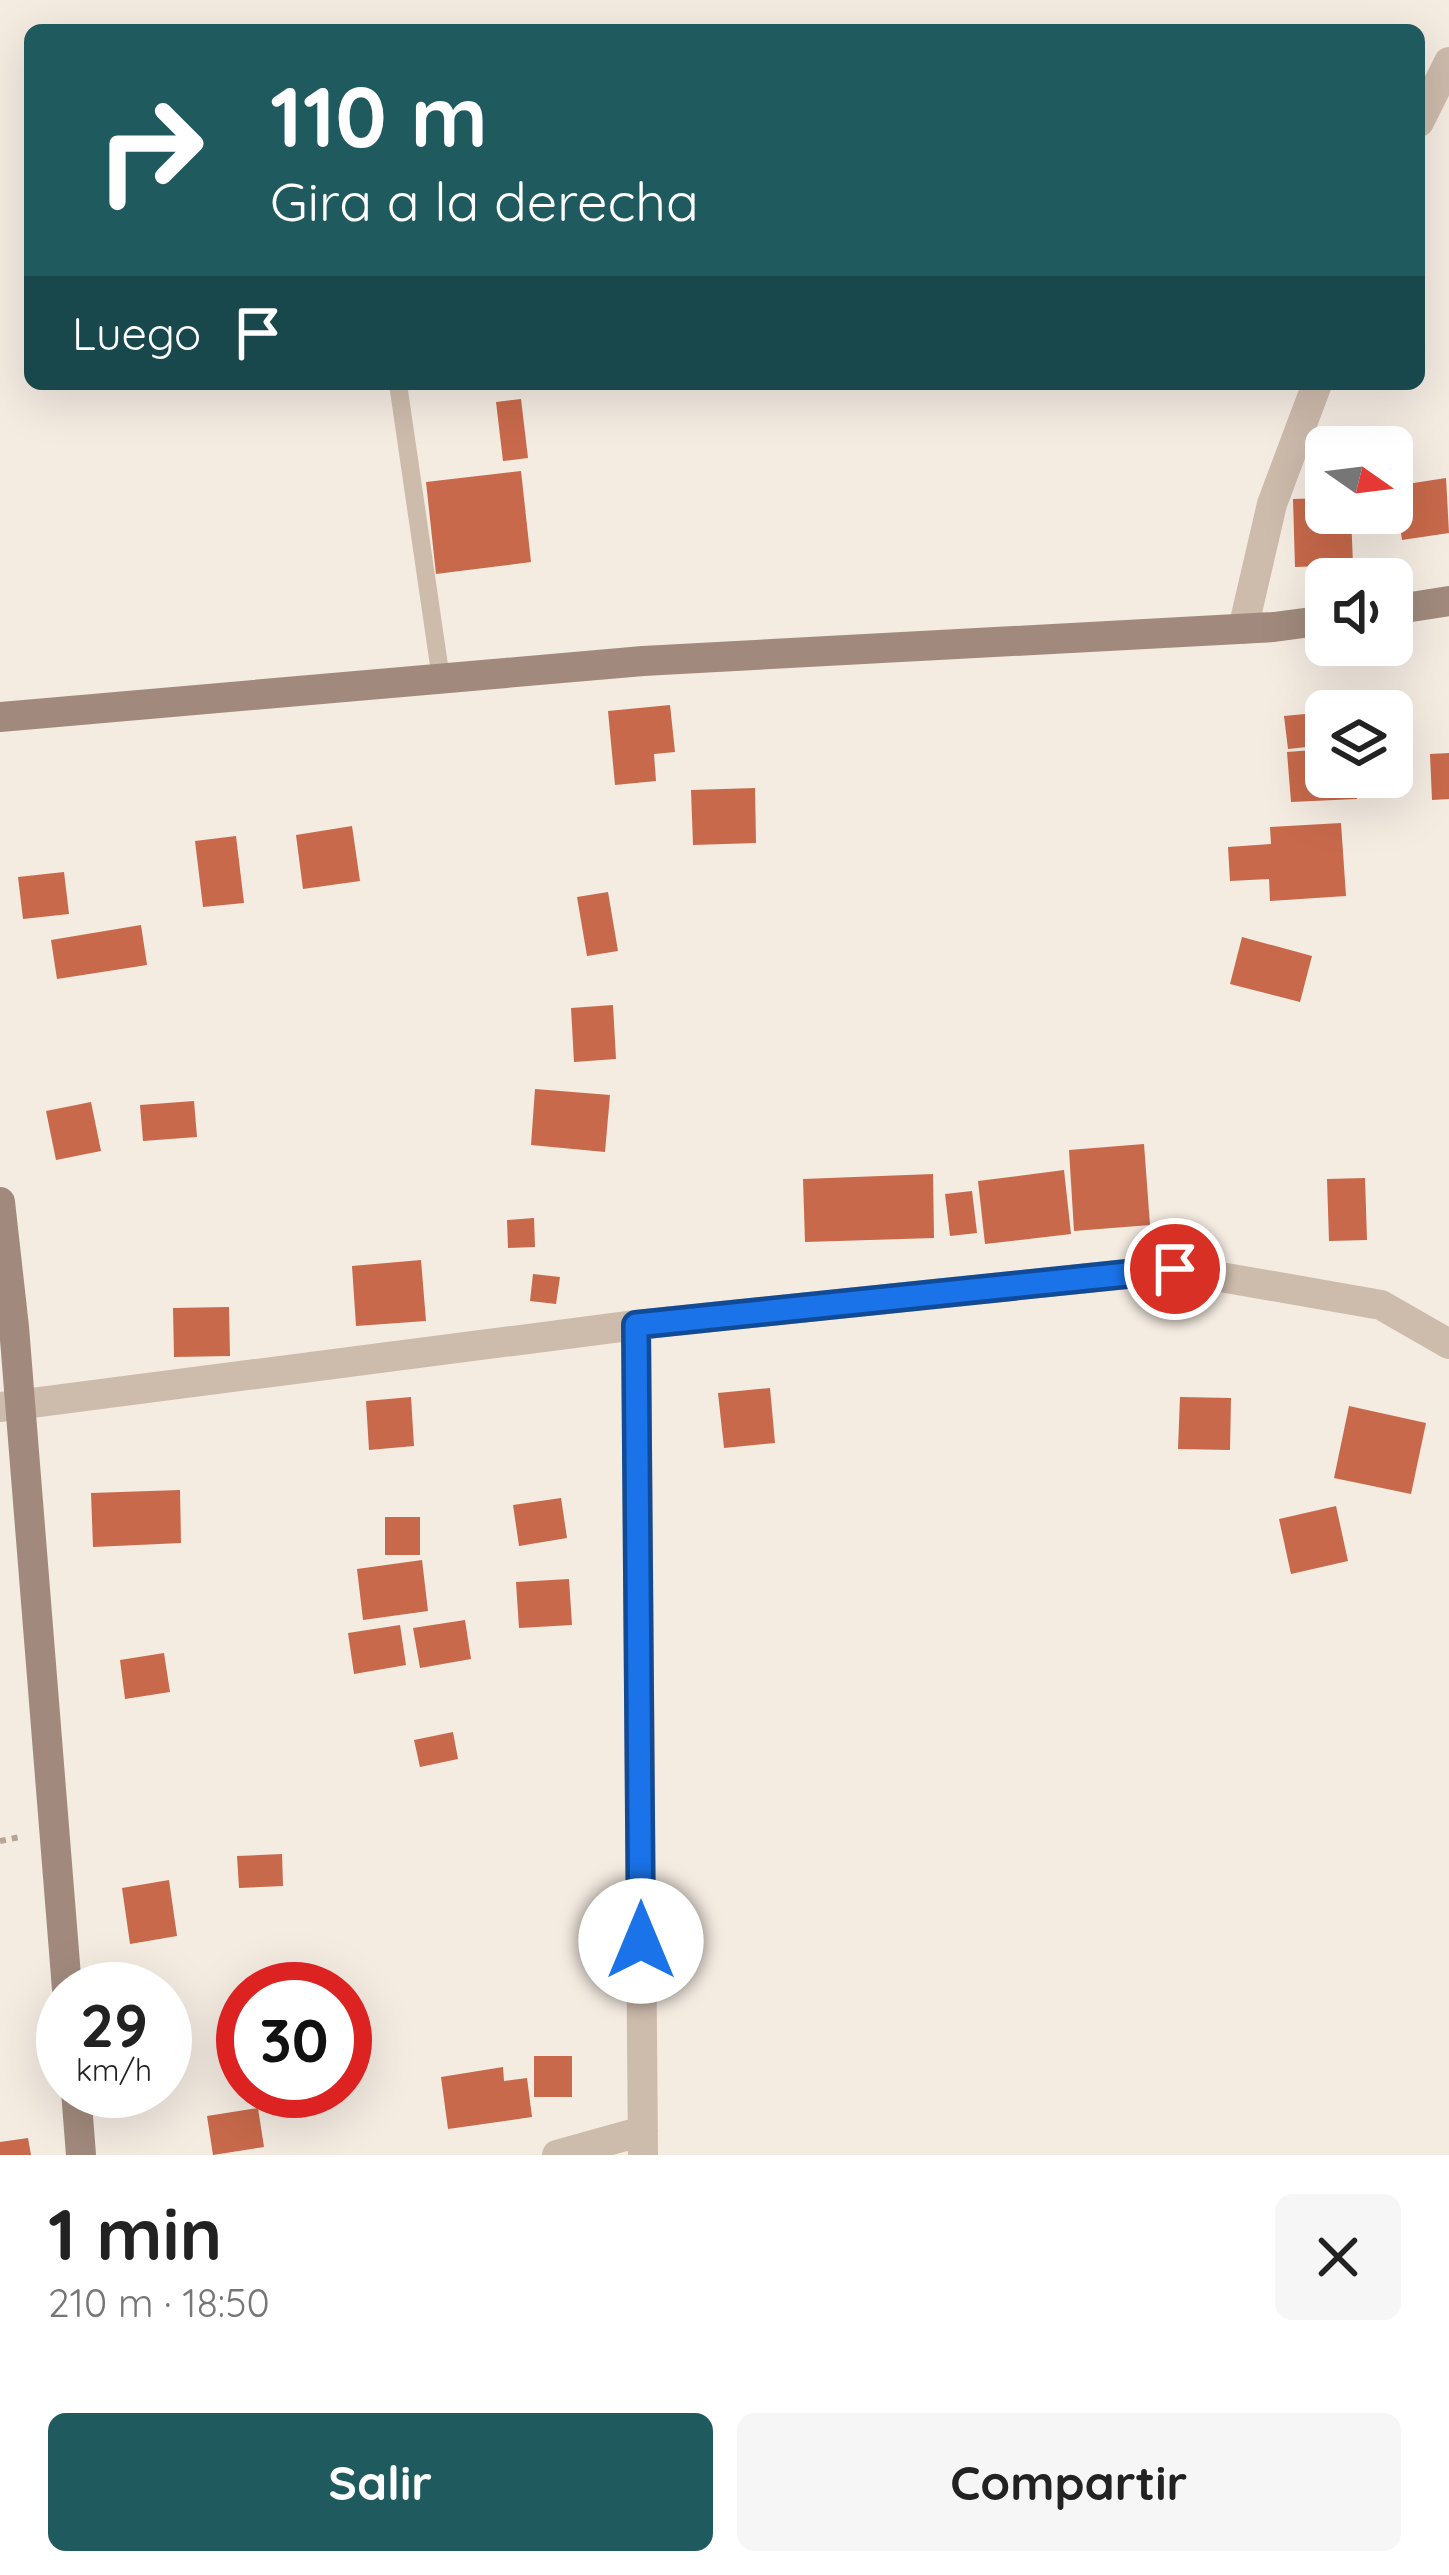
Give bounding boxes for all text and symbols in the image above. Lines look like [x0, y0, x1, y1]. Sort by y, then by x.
text: 110 m [270, 63, 488, 168]
icon: right [72, 72, 228, 228]
text: Gira a la derecha [270, 167, 699, 235]
icon: arrive [225, 300, 291, 366]
text: Luego [72, 305, 201, 361]
north arrow [1305, 426, 1413, 534]
map controls [1305, 426, 1413, 798]
button: sound [1305, 558, 1413, 666]
button: layers [1305, 690, 1413, 798]
pin [1124, 1218, 1226, 1320]
icon: arrive [1142, 1236, 1208, 1302]
position arrow [578, 1878, 704, 2004]
speed limit sign: 30 [216, 1962, 372, 2118]
text: 29 [80, 1987, 148, 2062]
text: km/h [76, 2051, 152, 2089]
text: 1 min [48, 2188, 222, 2278]
button: close [1275, 2194, 1401, 2320]
text: 210 m · 18:50 [48, 2278, 270, 2327]
button: Salir [48, 2413, 713, 2551]
button: Compartir [737, 2413, 1401, 2551]

